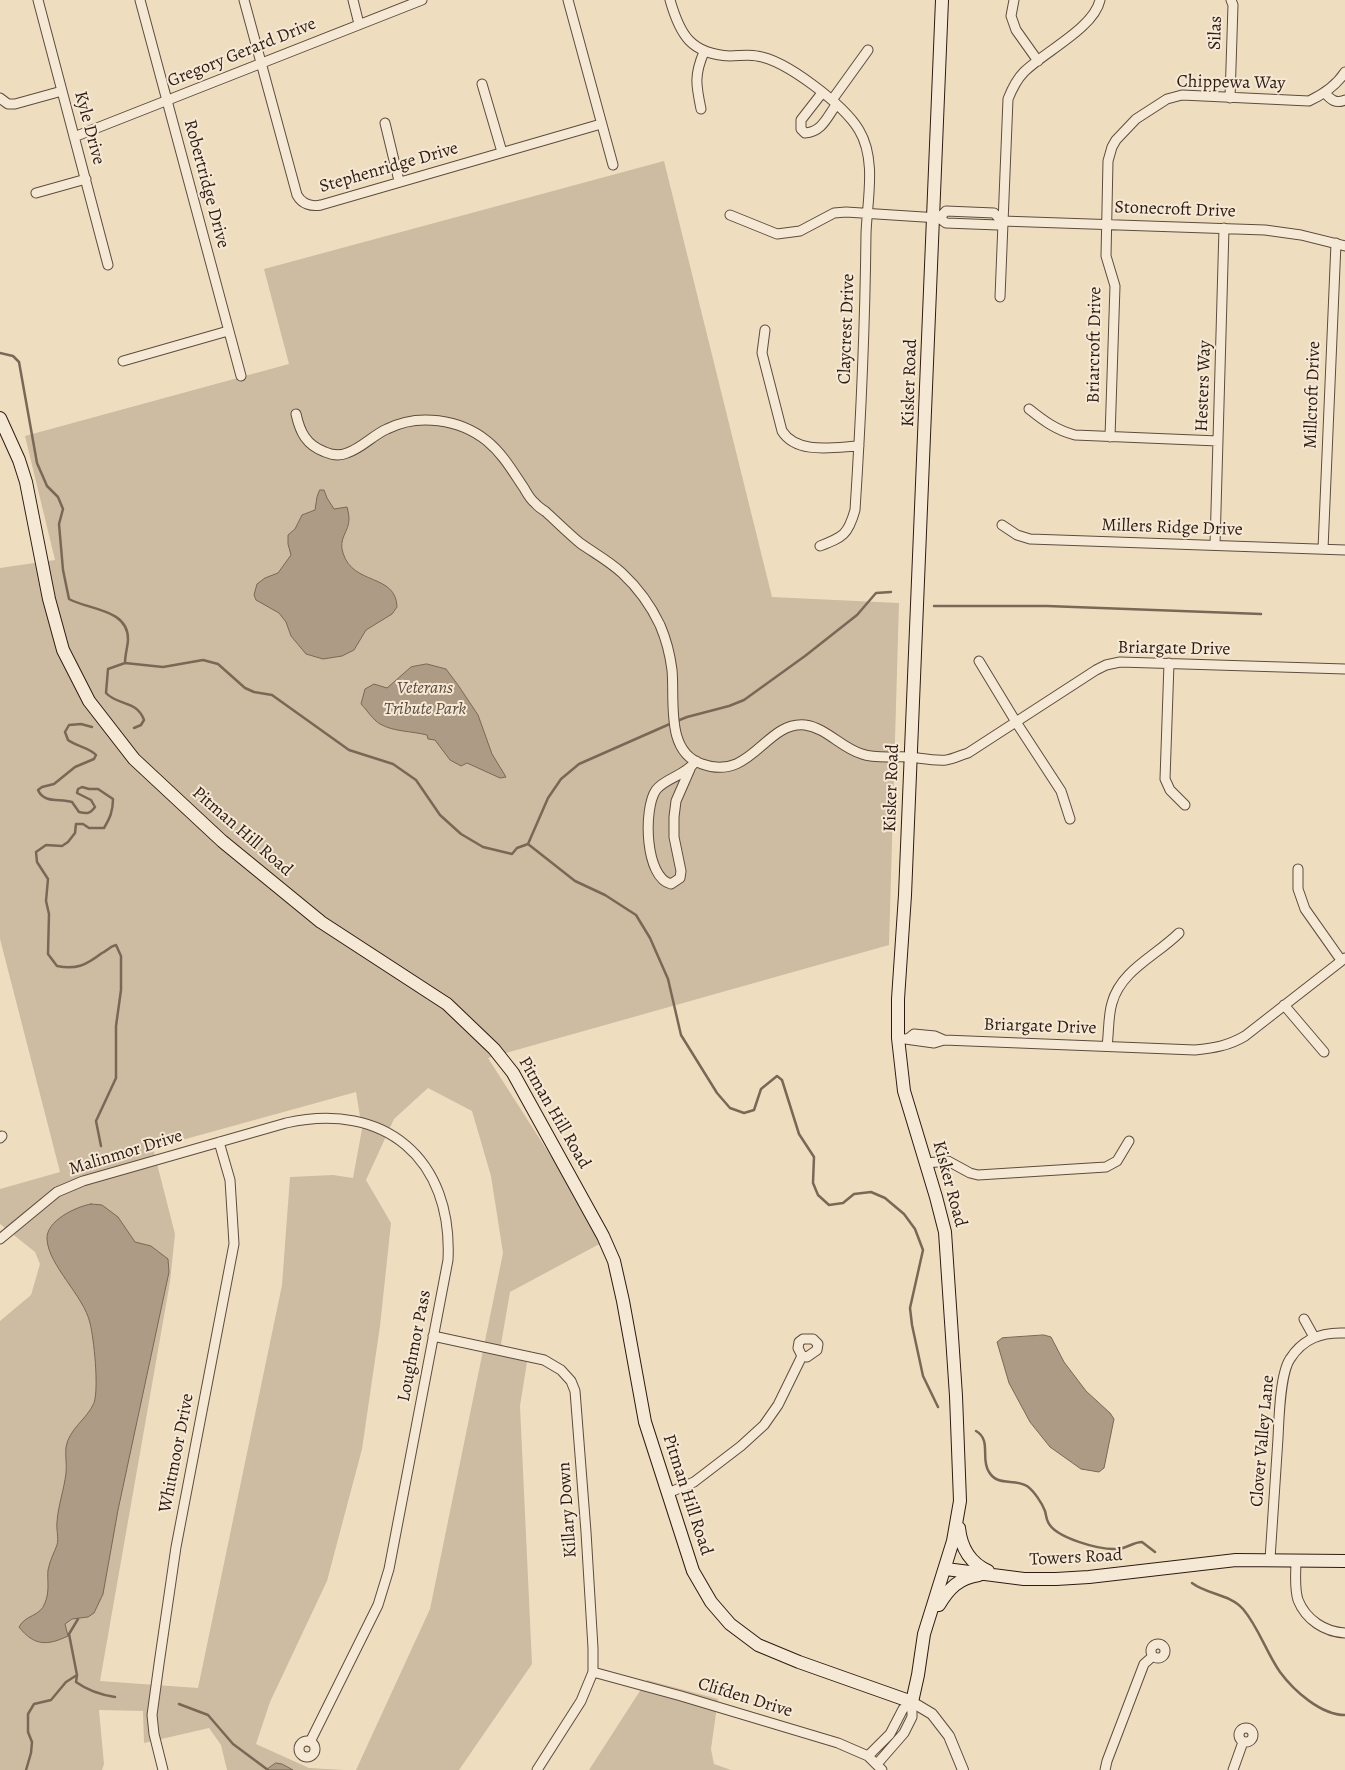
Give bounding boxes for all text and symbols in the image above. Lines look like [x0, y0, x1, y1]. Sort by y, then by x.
street label: Gregory Gerard Drive [165, 13, 319, 93]
street label: Silas [1205, 15, 1227, 51]
street label: Chippewa Way [1176, 71, 1286, 95]
street label: Kyle Drive [69, 89, 109, 167]
street label: Robertridge Drive [178, 117, 234, 251]
street label: Stephenridge Drive [317, 138, 461, 198]
street label: Stonecroft Drive [1114, 197, 1236, 223]
street label: Claycrest Drive [834, 273, 860, 385]
street label: Briarcroft Drive [1083, 287, 1107, 403]
street label: Kisker Road [898, 339, 922, 427]
street label: Hesters Way [1192, 340, 1216, 432]
street label: Millcroft Drive [1300, 341, 1326, 449]
street label: Millers Ridge Drive [1101, 515, 1243, 541]
street label: Briargate Drive [1117, 637, 1231, 661]
park label: Veterans Tribute Park [384, 678, 466, 721]
street label: Kisker Road [880, 744, 904, 832]
street label: Pitman Hill Road [187, 783, 297, 881]
street label: Briargate Drive [983, 1014, 1097, 1040]
street label: Pitman Hill Road [513, 1053, 595, 1173]
street label: Malinmor Drive [67, 1125, 185, 1181]
street label: Kisker Road [927, 1139, 971, 1229]
street label: Loughmor Pass [394, 1288, 436, 1404]
street label: Clover Valley Lane [1246, 1374, 1280, 1508]
street label: Whitmoor Drive [155, 1392, 199, 1514]
street label: Pitman Hill Road [657, 1432, 717, 1558]
street label: Killary Down [554, 1461, 582, 1559]
street label: Towers Road [1029, 1545, 1123, 1571]
street label: Clifden Drive [695, 1673, 795, 1723]

